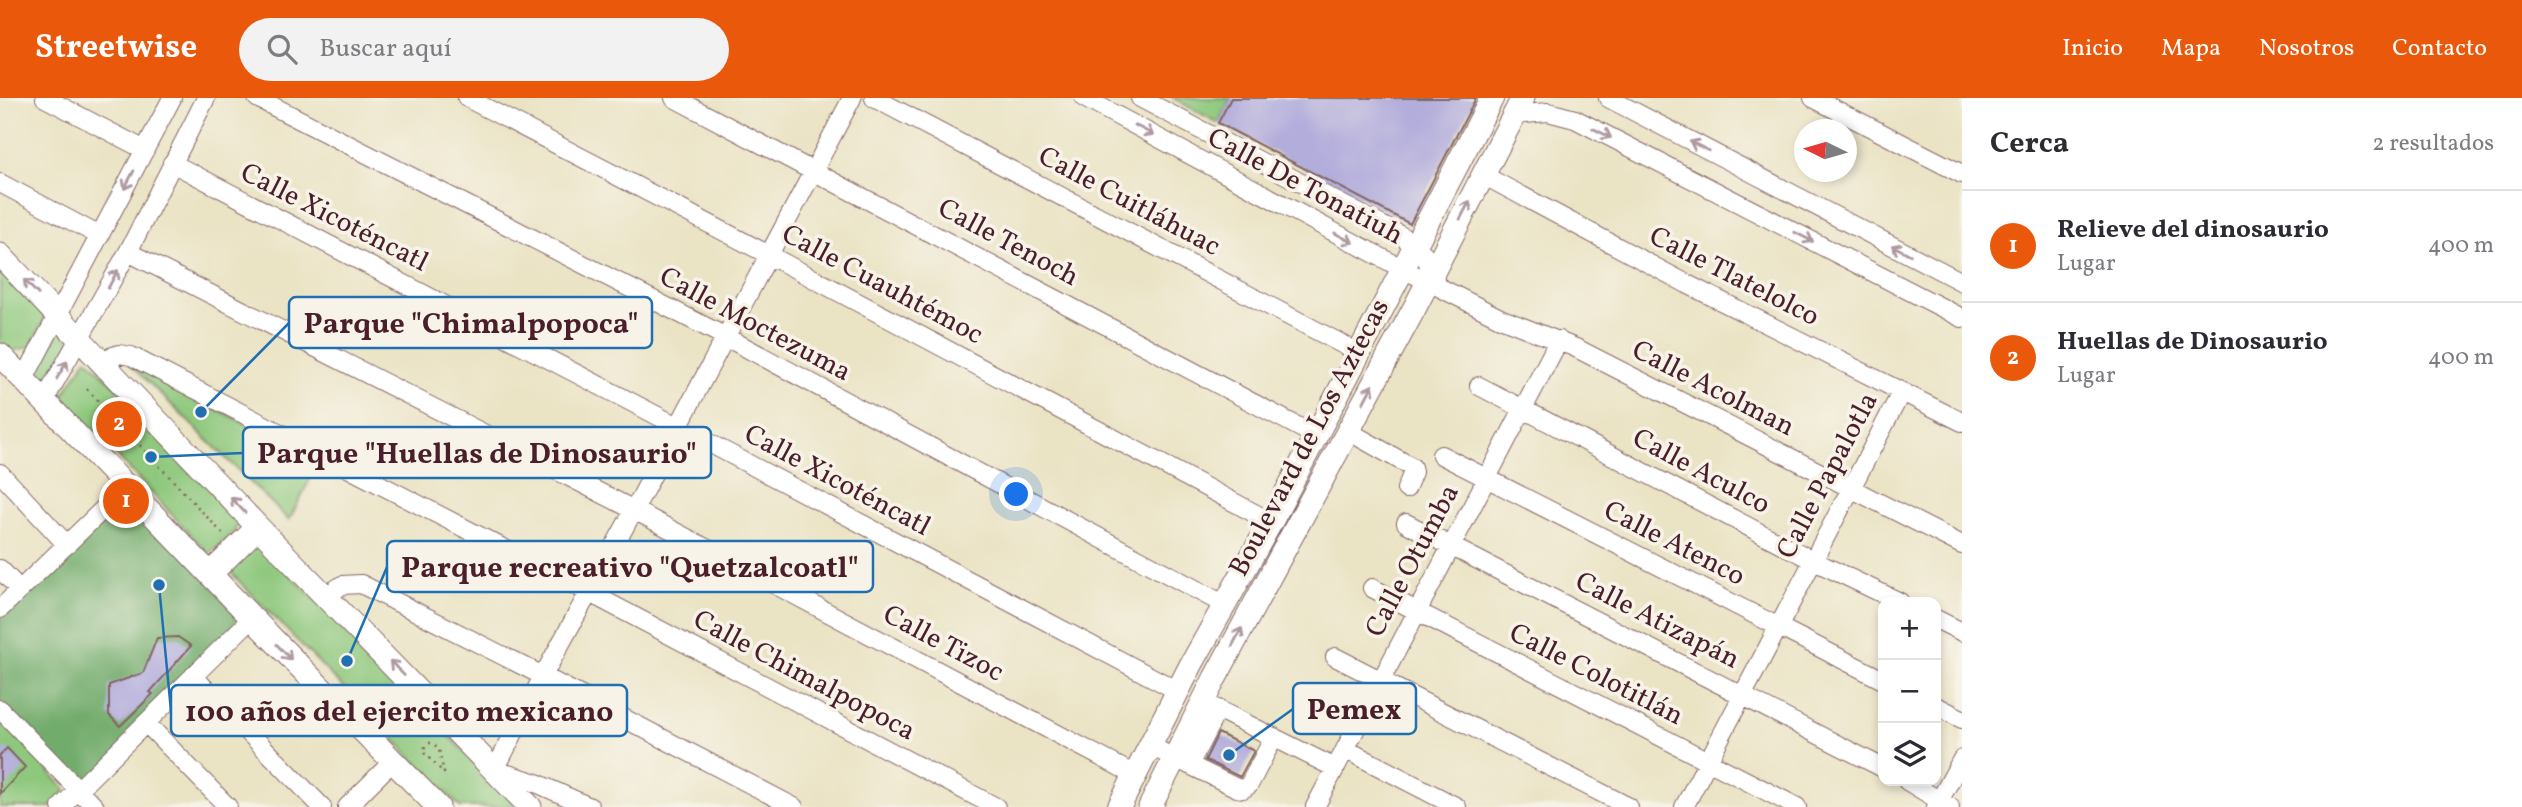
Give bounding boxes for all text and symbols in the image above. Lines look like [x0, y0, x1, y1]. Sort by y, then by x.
search box [239, 18, 729, 81]
text: Streetwise [35, 26, 197, 72]
icon: search [263, 30, 301, 68]
text: Buscar aquí [319, 31, 452, 67]
text: Inicio [2062, 32, 2123, 66]
text: Mapa [2161, 32, 2221, 66]
text: Nosotros [2259, 32, 2354, 66]
text: Contacto [2392, 32, 2487, 66]
street label: Calle De Tonatiuh [1200, 119, 1410, 255]
north arrow [1794, 119, 1857, 182]
text: Cerca [1990, 123, 2069, 165]
one-way arrow [1133, 124, 1154, 137]
one-way arrow [1591, 126, 1612, 140]
text: 2 resultados [2372, 128, 2494, 160]
street label: Calle Cuitláhuac [1031, 137, 1227, 267]
one-way arrow [1690, 138, 1710, 152]
street label: Calle Xicoténcatl [233, 154, 435, 282]
one-way arrow [122, 169, 136, 190]
street label: Calle Tenoch [930, 189, 1086, 297]
one-way arrow [1458, 200, 1472, 221]
text: Relieve del dinosaurio [2057, 212, 2329, 248]
street label: Calle Cuauhtémoc [774, 215, 990, 355]
street label: Calle Tlatelolco [1642, 217, 1826, 337]
text: 1 [2008, 230, 2018, 262]
text: 400 m [2428, 230, 2494, 262]
one-way arrow [1334, 231, 1354, 245]
one-way arrow [1793, 231, 1814, 244]
one-way arrow [1892, 243, 1912, 257]
text: Lugar [2057, 248, 2116, 280]
street label: Calle Moctezuma [652, 258, 858, 392]
one-way arrow [107, 269, 120, 290]
one-way arrow [22, 279, 39, 296]
street label: Boulevard de Los Aztecas [1220, 292, 1400, 584]
callout: Parque "Chimalpopoca" [289, 297, 652, 348]
text: Parque "Chimalpopoca" [303, 304, 639, 346]
text: Huellas de Dinosaurio [2057, 324, 2328, 360]
street label: Calle Acolman [1625, 331, 1801, 447]
text: 2 [2007, 342, 2019, 374]
text: 400 m [2428, 342, 2494, 374]
one-way arrow [56, 360, 70, 380]
text: Lugar [2057, 360, 2116, 392]
one-way arrow [1362, 384, 1376, 405]
street label: Calle Papalotla [1768, 386, 1888, 566]
pin: 2 [96, 398, 142, 450]
street label: Calle Xicoténcatl [737, 415, 937, 547]
street label: Calle Aculco [1625, 419, 1777, 525]
callout: Parque "Huellas de Dinosaurio" [243, 427, 711, 478]
text: Parque "Huellas de Dinosaurio" [257, 434, 697, 476]
pin: 1 [103, 475, 149, 527]
your location [999, 477, 1033, 511]
street label: Calle Otumba [1356, 478, 1470, 644]
street label: Calle Atenco [1596, 492, 1752, 596]
one-way arrow [230, 497, 247, 514]
callout: Parque recreativo "Quetzalcoatl" [387, 541, 873, 592]
text: Parque recreativo "Quetzalcoatl" [401, 548, 859, 590]
street label: Calle Atizapán [1568, 563, 1746, 679]
street label: Calle Tizoc [876, 596, 1010, 692]
map controls [1878, 597, 1941, 786]
button: + [1878, 597, 1941, 660]
street label: Calle Chimalpopoca [686, 601, 922, 751]
street label: Calle Colotitlán [1502, 614, 1690, 736]
one-way arrow [1230, 628, 1244, 648]
one-way arrow [276, 643, 293, 660]
one-way arrow [389, 660, 406, 677]
button: − [1878, 660, 1941, 723]
callout: Pemex [1293, 683, 1416, 734]
callout: 100 años del ejercito mexicano [171, 685, 627, 736]
text: Pemex [1307, 690, 1401, 732]
text: 100 años del ejercito mexicano [185, 692, 613, 734]
button: layers [1878, 723, 1941, 786]

